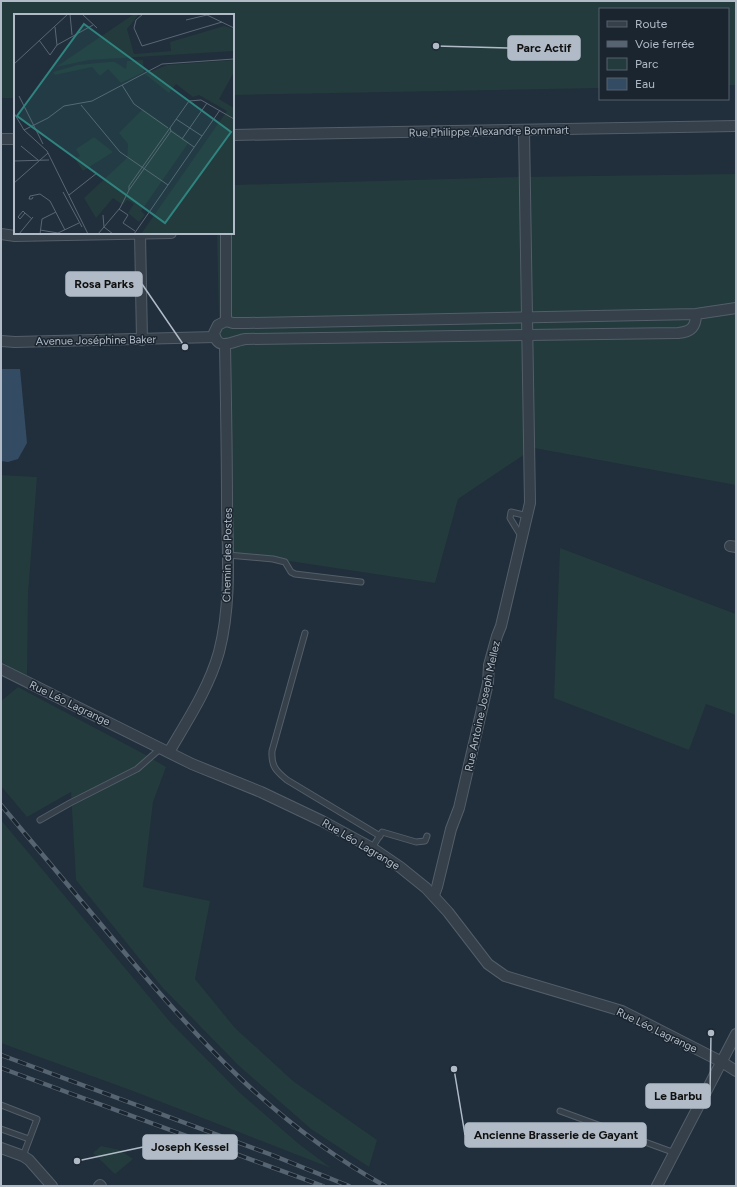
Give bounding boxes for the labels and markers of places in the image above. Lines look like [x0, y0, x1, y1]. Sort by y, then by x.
callout: Parc Actif [508, 36, 580, 60]
callout: Rosa Parks [66, 272, 142, 296]
callout: Le Barbu [646, 1084, 710, 1108]
callout: Ancienne Brasserie de Gayant [465, 1123, 646, 1147]
callout: Joseph Kessel [143, 1135, 237, 1159]

